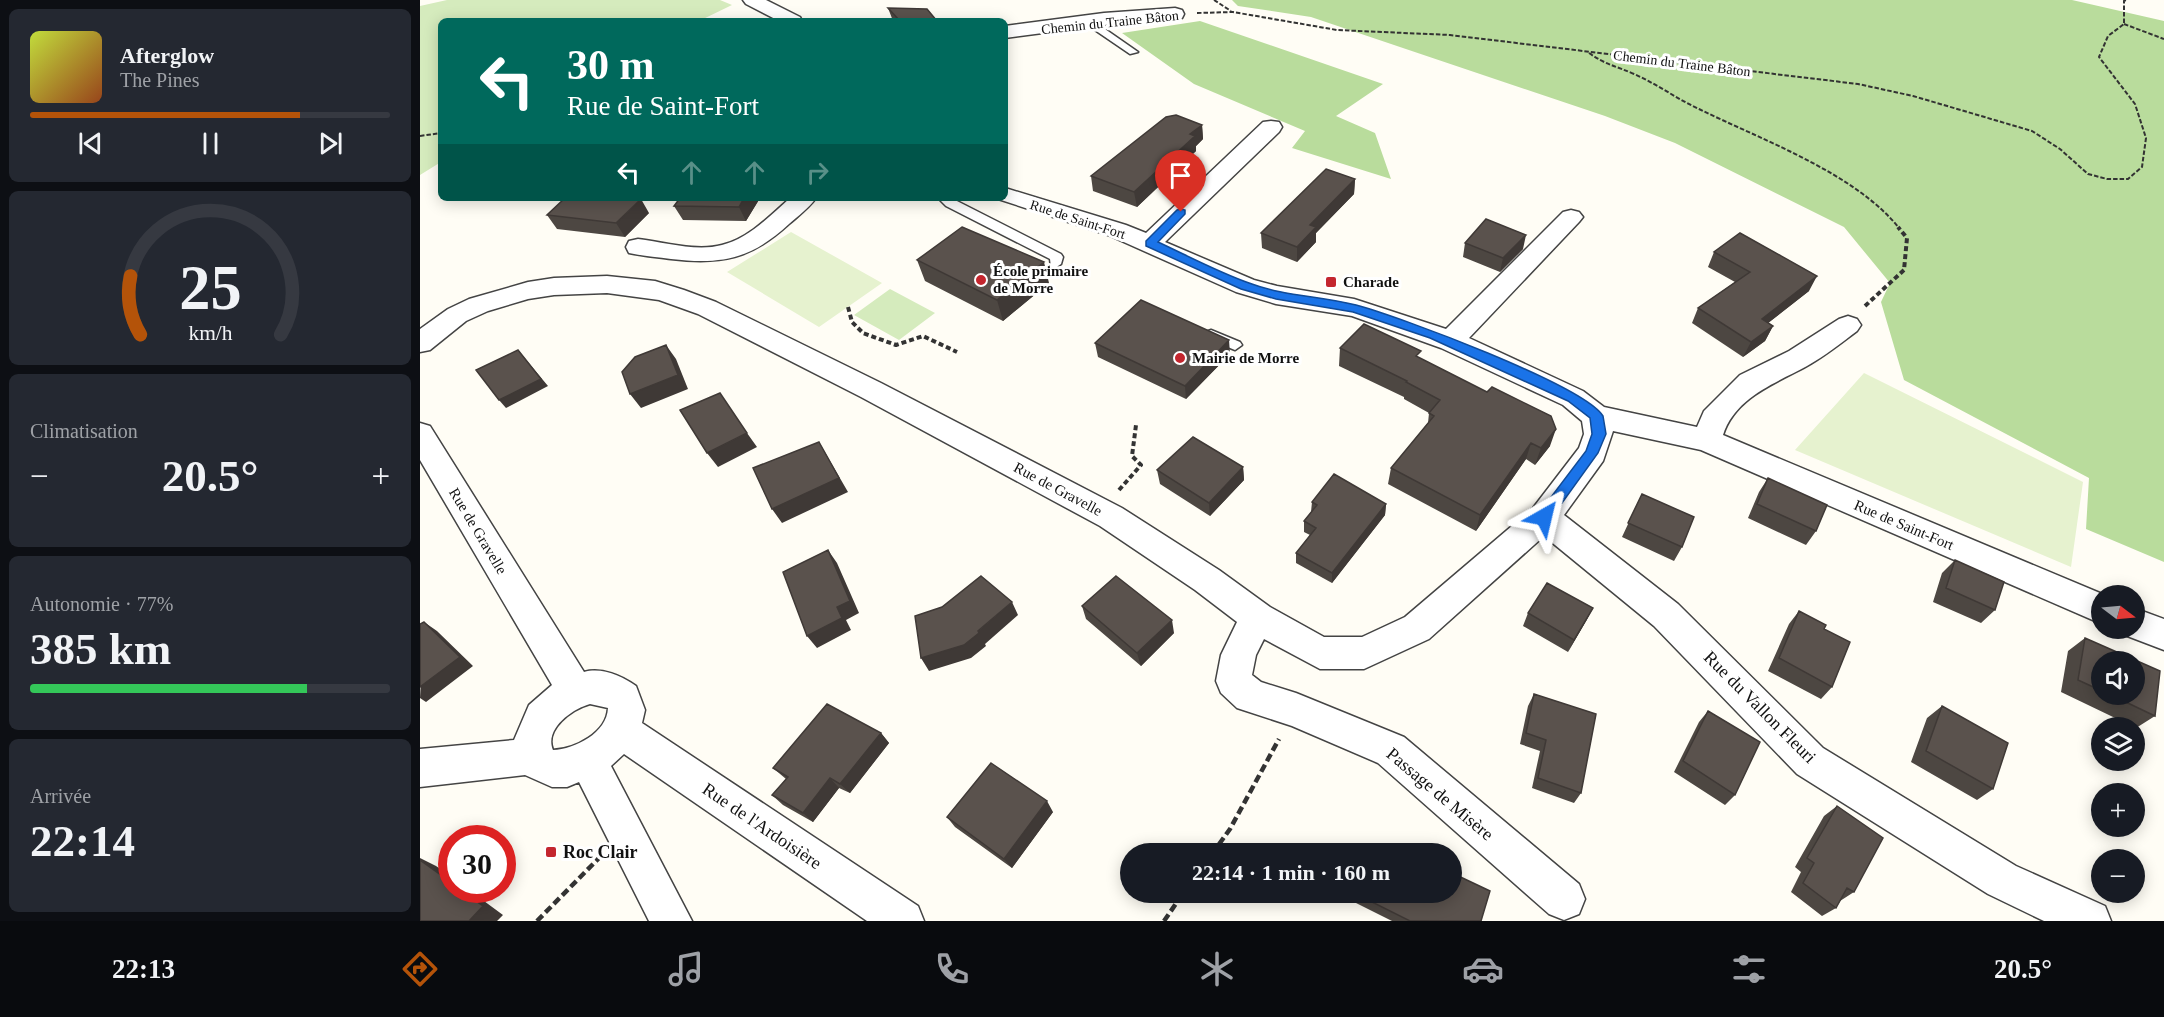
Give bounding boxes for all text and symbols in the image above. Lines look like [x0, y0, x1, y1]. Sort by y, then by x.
street label: Chemin du Traine Bâton [1041, 8, 1179, 37]
icon: left [468, 42, 546, 120]
text: 30 m [567, 42, 655, 88]
text: Afterglow [120, 43, 214, 68]
street label: Chemin du Traine Bâton [1613, 48, 1751, 79]
text: The Pines [120, 69, 199, 91]
text: Rue de Saint-Fort [567, 91, 759, 121]
icon: previous [74, 127, 107, 160]
icon: pause [194, 127, 227, 160]
icon: next [314, 127, 347, 160]
pin [1155, 150, 1206, 212]
icon: left [612, 156, 645, 189]
icon: ahead [675, 156, 708, 189]
icon: ahead [738, 156, 771, 189]
icon: right [801, 156, 834, 189]
icon: arrive [1164, 159, 1197, 192]
street label: Rue de Saint-Fort [1028, 197, 1128, 242]
text: 25 [179, 253, 241, 322]
place label: École primaire de Morre [993, 263, 1088, 296]
marker: École primaire de Morre [974, 273, 988, 287]
place label: Charade [1343, 274, 1399, 290]
marker: Charade [1324, 275, 1338, 289]
text: km/h [188, 322, 232, 346]
place label: Mairie de Morre [1192, 350, 1300, 366]
marker: Mairie de Morre [1173, 351, 1187, 365]
text: Climatisation [30, 420, 138, 442]
text: 20.5° [162, 451, 258, 501]
text: − [30, 458, 49, 494]
text: + [371, 458, 390, 494]
street label: Rue de Gravelle [1011, 459, 1105, 519]
street label: Rue de Gravelle [446, 485, 510, 577]
position arrow [1512, 485, 1576, 549]
street label: Rue de Saint-Fort [1852, 497, 1957, 554]
north arrow [2091, 585, 2145, 639]
map controls [2091, 585, 2145, 903]
text: Autonomie · 77% [30, 593, 173, 615]
text: 385 km [30, 624, 171, 674]
street label: Rue du Vallon Fleuri [1700, 647, 1820, 767]
button: sound [2091, 651, 2145, 705]
button: layers [2091, 717, 2145, 771]
street label: Passage de Misère [1383, 744, 1497, 844]
street label: Rue de l'Ardoisière [699, 779, 825, 873]
button: + [2091, 783, 2145, 837]
text: Arrivée [30, 785, 91, 807]
text: 22:14 [30, 816, 135, 866]
speed limit sign: 30 [438, 825, 516, 903]
place label: Roc Clair [563, 842, 637, 862]
marker: Roc Clair [544, 845, 558, 859]
button: − [2091, 849, 2145, 903]
text: 22:14 · 1 min · 160 m [1192, 860, 1390, 885]
icon: directions [399, 948, 441, 990]
icon: music [665, 948, 707, 990]
icon: phone [931, 948, 973, 990]
icon: climate [1196, 948, 1238, 990]
icon: car [1462, 948, 1504, 990]
icon: filters [1728, 948, 1770, 990]
text: 22:13 [112, 954, 175, 984]
text: 20.5° [1994, 954, 2052, 984]

